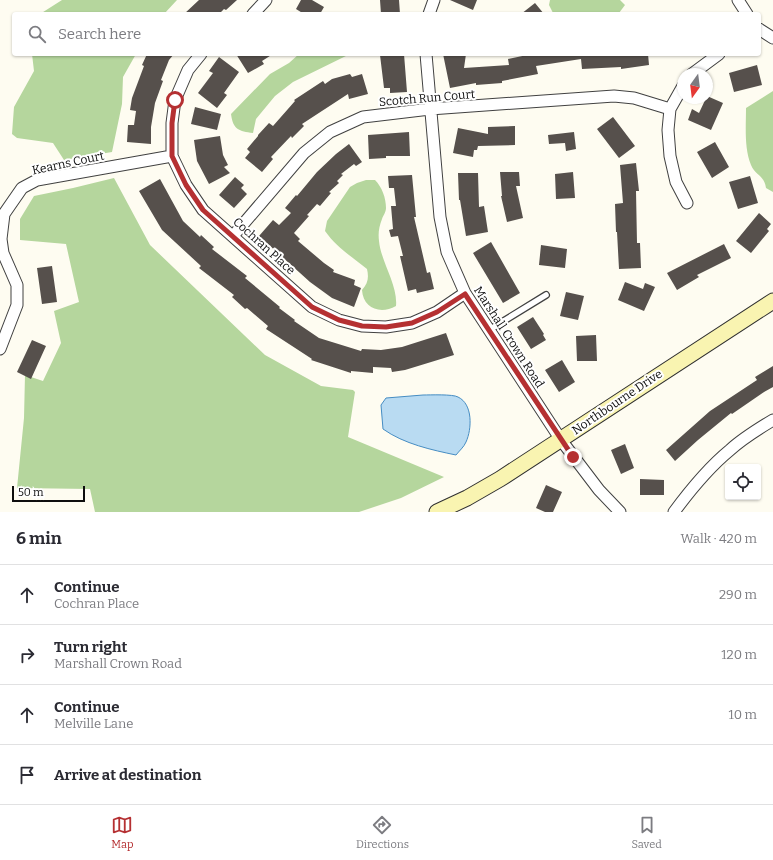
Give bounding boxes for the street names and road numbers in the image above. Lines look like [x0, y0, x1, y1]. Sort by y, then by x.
street label: Scotch Run Court [378, 87, 476, 109]
street label: Kearns Court [31, 148, 106, 177]
street label: Cochran Place [230, 215, 298, 277]
street label: Marshall Crown Road [471, 284, 547, 390]
street label: Northbourne Drive [569, 367, 665, 437]

